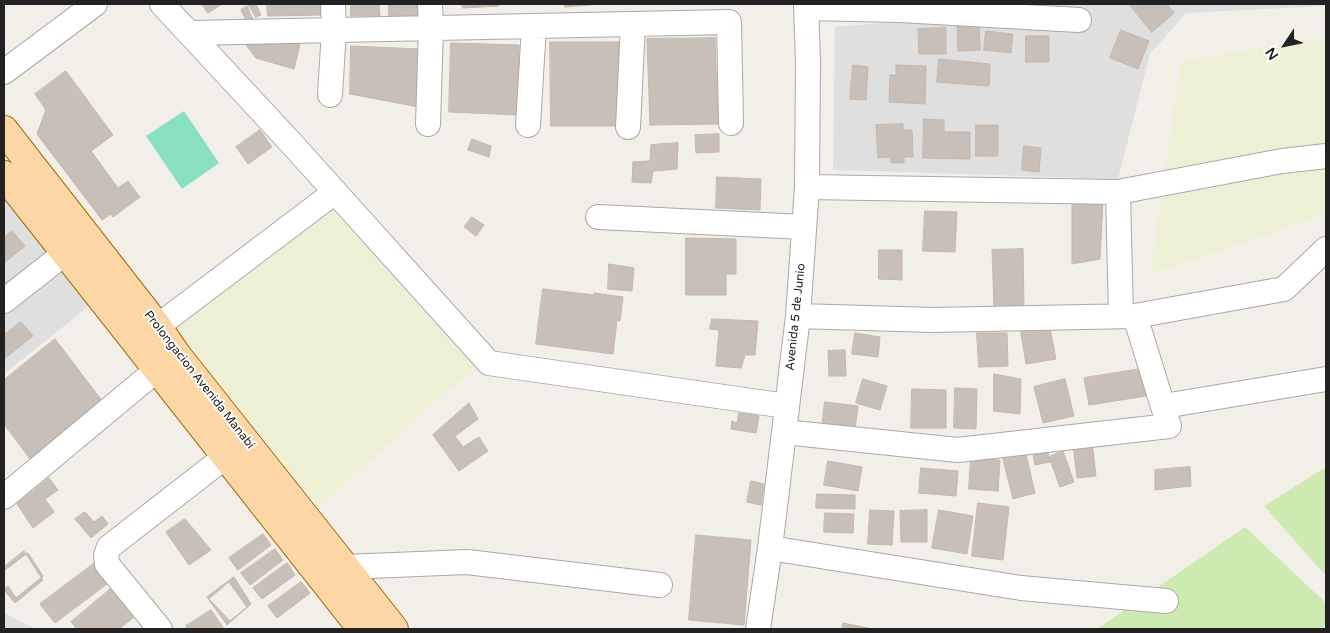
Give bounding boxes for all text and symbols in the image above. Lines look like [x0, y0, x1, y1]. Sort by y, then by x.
north arrow [1260, 20, 1310, 70]
text: N [1262, 44, 1282, 63]
street label: Avenida 5 de Junio [783, 263, 809, 371]
street label: Prolongacion Avenida Manabí [141, 308, 257, 452]

